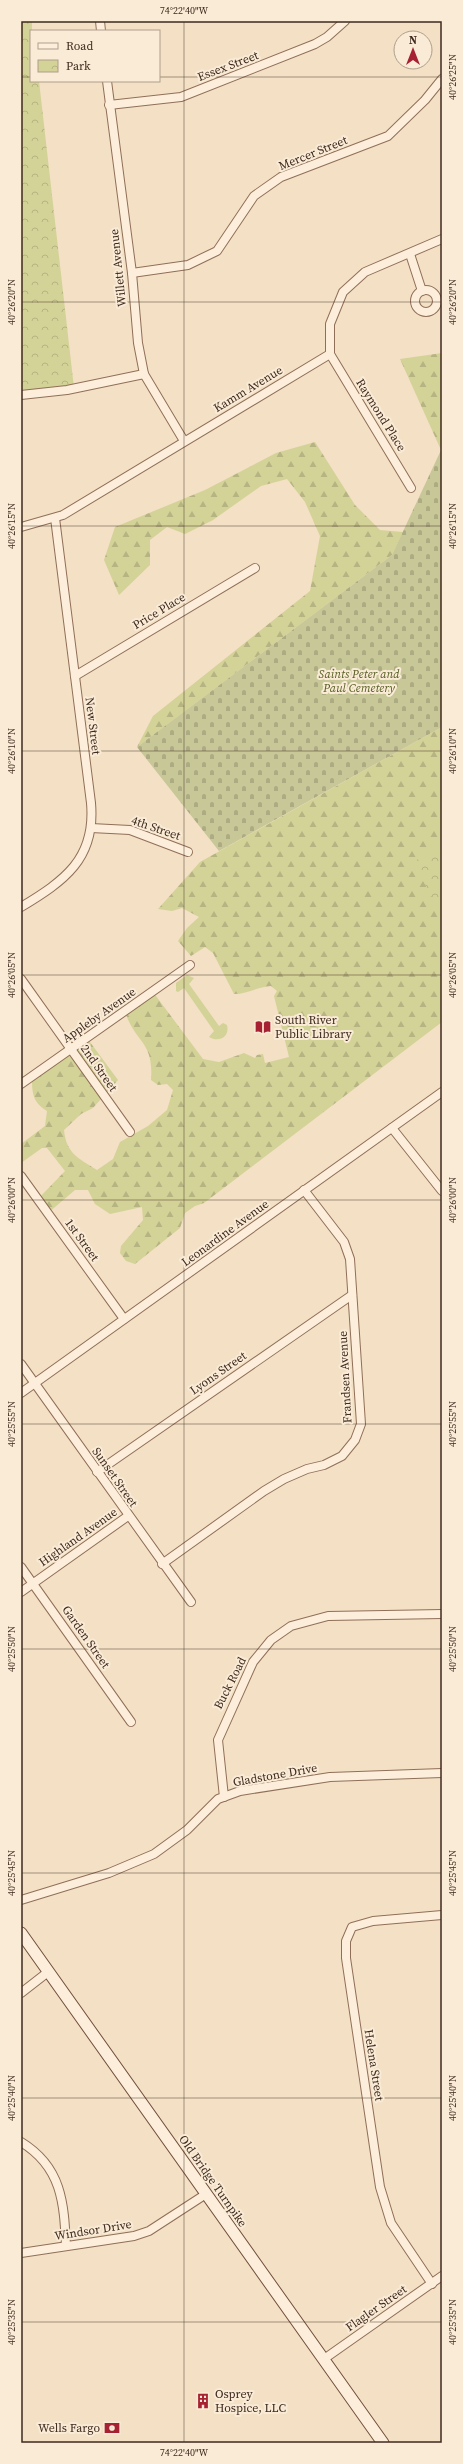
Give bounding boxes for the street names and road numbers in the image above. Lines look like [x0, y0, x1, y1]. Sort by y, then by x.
street label: Essex Street [195, 47, 261, 85]
street label: Mercer Street [276, 132, 350, 174]
street label: Willett Avenue [106, 228, 130, 308]
street label: Kamm Avenue [211, 362, 285, 416]
street label: Raymond Place [352, 376, 410, 454]
street label: Price Place [130, 589, 188, 633]
street label: New Street [82, 696, 104, 756]
street label: 4th Street [129, 812, 183, 844]
street label: Appleby Avenue [59, 984, 139, 1046]
street label: 2nd Street [77, 1041, 121, 1095]
street label: Leonardine Avenue [178, 1196, 272, 1270]
street label: 1st Street [61, 1216, 103, 1265]
street label: Frandsen Avenue [335, 1330, 355, 1424]
street label: Lyons Street [187, 1348, 250, 1398]
street label: Sunset Street [89, 1444, 141, 1510]
street label: Highland Avenue [36, 1504, 120, 1570]
street label: Garden Street [58, 1602, 114, 1672]
street label: Buck Road [210, 1654, 250, 1712]
street label: Gladstone Drive [232, 1760, 318, 1790]
street label: Helena Street [360, 2028, 388, 2102]
street label: Old Bridge Turnpike [175, 2132, 251, 2230]
street label: Windsor Drive [53, 2216, 133, 2244]
street label: Flagler Street [342, 2281, 410, 2335]

